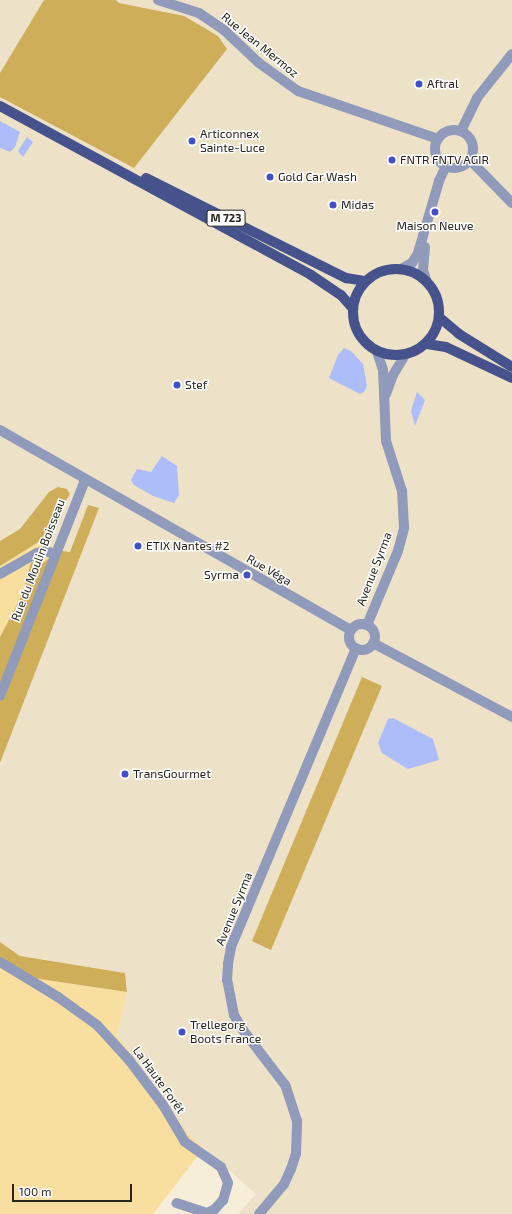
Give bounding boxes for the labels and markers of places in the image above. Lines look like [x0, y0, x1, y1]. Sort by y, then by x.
place label: Aftral [427, 77, 458, 91]
marker: Aftral [414, 79, 424, 89]
place label: Articonnex Sainte-Luce [200, 127, 265, 155]
marker: Articonnex Sainte-Luce [187, 136, 197, 146]
place label: FNTR FNTV AGIR [400, 153, 489, 167]
marker: FNTR FNTV AGIR [387, 155, 397, 165]
place label: Gold Car Wash [278, 170, 357, 184]
marker: Gold Car Wash [265, 172, 275, 182]
place label: Midas [341, 198, 374, 212]
marker: Midas [328, 200, 338, 210]
marker: Maison Neuve [430, 207, 440, 217]
place label: Maison Neuve [396, 219, 474, 233]
place label: Stef [185, 378, 207, 392]
marker: Stef [172, 380, 182, 390]
place label: ETIX Nantes #2 [146, 539, 230, 553]
marker: ETIX Nantes #2 [133, 541, 143, 551]
place label: Syrma [204, 568, 239, 582]
marker: Syrma [242, 570, 252, 580]
place label: TransGourmet [133, 767, 211, 781]
marker: TransGourmet [120, 769, 130, 779]
place label: Trellegorg Boots France [190, 1018, 261, 1046]
marker: Trellegorg Boots France [177, 1027, 187, 1037]

